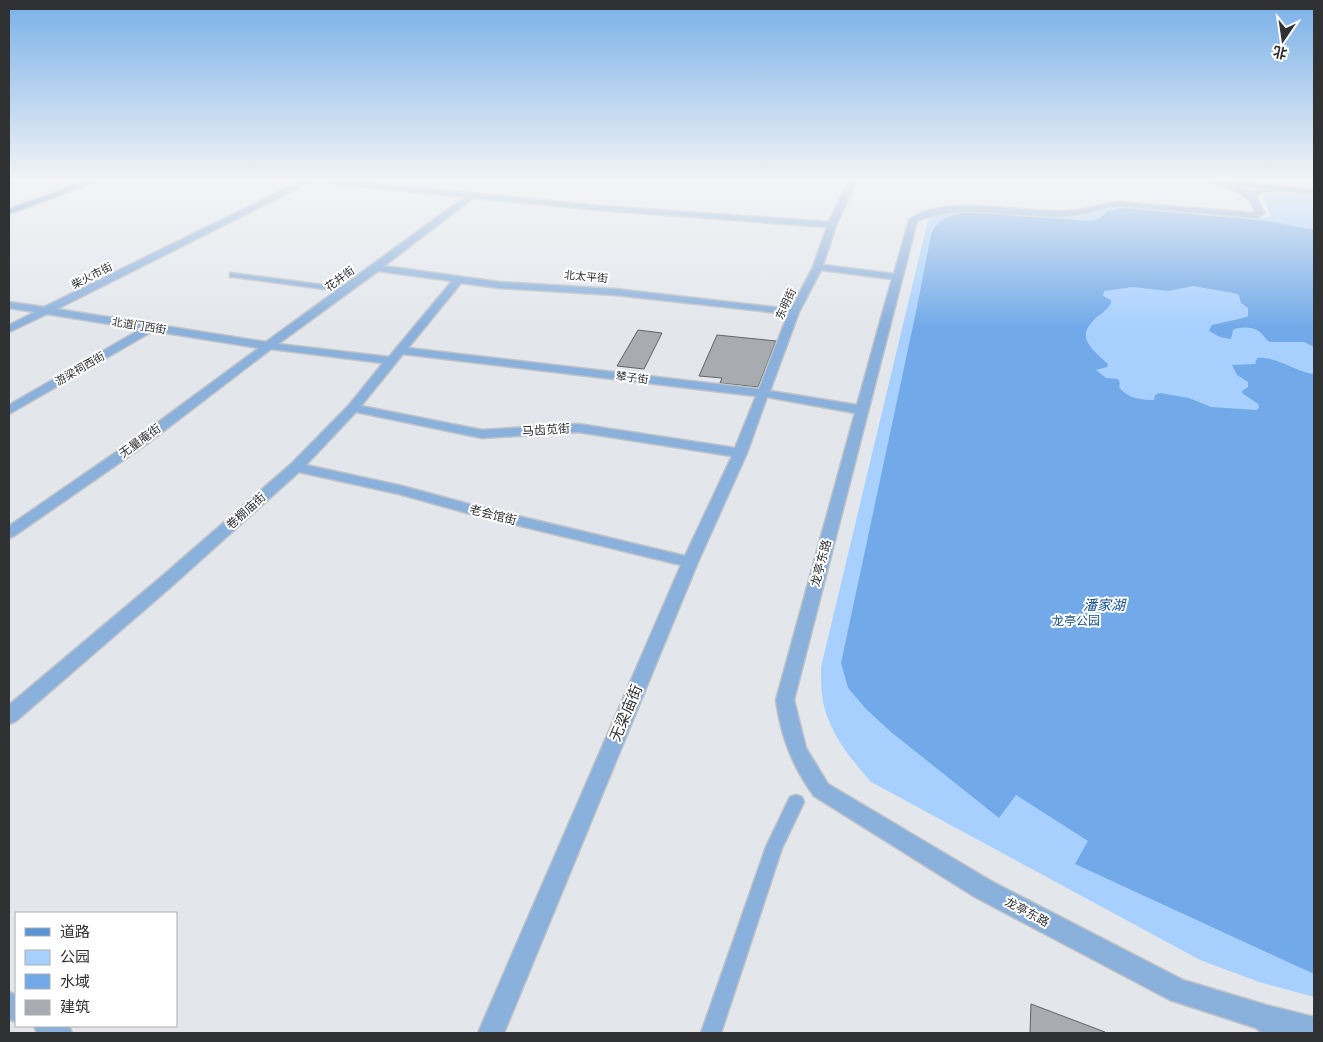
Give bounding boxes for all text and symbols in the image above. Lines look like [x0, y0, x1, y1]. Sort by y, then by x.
north arrow [1258, 15, 1308, 65]
text: 北 [1271, 43, 1289, 62]
street label: 柴火市街 [69, 260, 115, 292]
street label: 花井街 [323, 264, 357, 294]
street label: 北太平街 [564, 269, 608, 285]
street label: 东明街 [773, 286, 799, 322]
street label: 北道门西街 [111, 315, 167, 337]
street label: 游梁祠西街 [53, 350, 107, 388]
street label: 辇子街 [615, 370, 649, 386]
street label: 无量庵街 [116, 421, 164, 461]
street label: 马齿苋街 [522, 421, 570, 439]
street label: 卷棚庙街 [223, 490, 269, 532]
street label: 老会馆街 [468, 502, 518, 528]
street label: 龙亭东路 [808, 538, 834, 588]
water label: 潘家湖 [1083, 597, 1127, 613]
park label: 龙亭公园 [1052, 614, 1100, 628]
street label: 无梁庙街 [606, 682, 646, 744]
street label: 龙亭东路 [1003, 895, 1051, 929]
legend [15, 912, 178, 1027]
text: 道路 [60, 923, 90, 941]
text: 公园 [60, 948, 90, 966]
text: 水域 [60, 973, 90, 991]
text: 建筑 [60, 998, 90, 1016]

